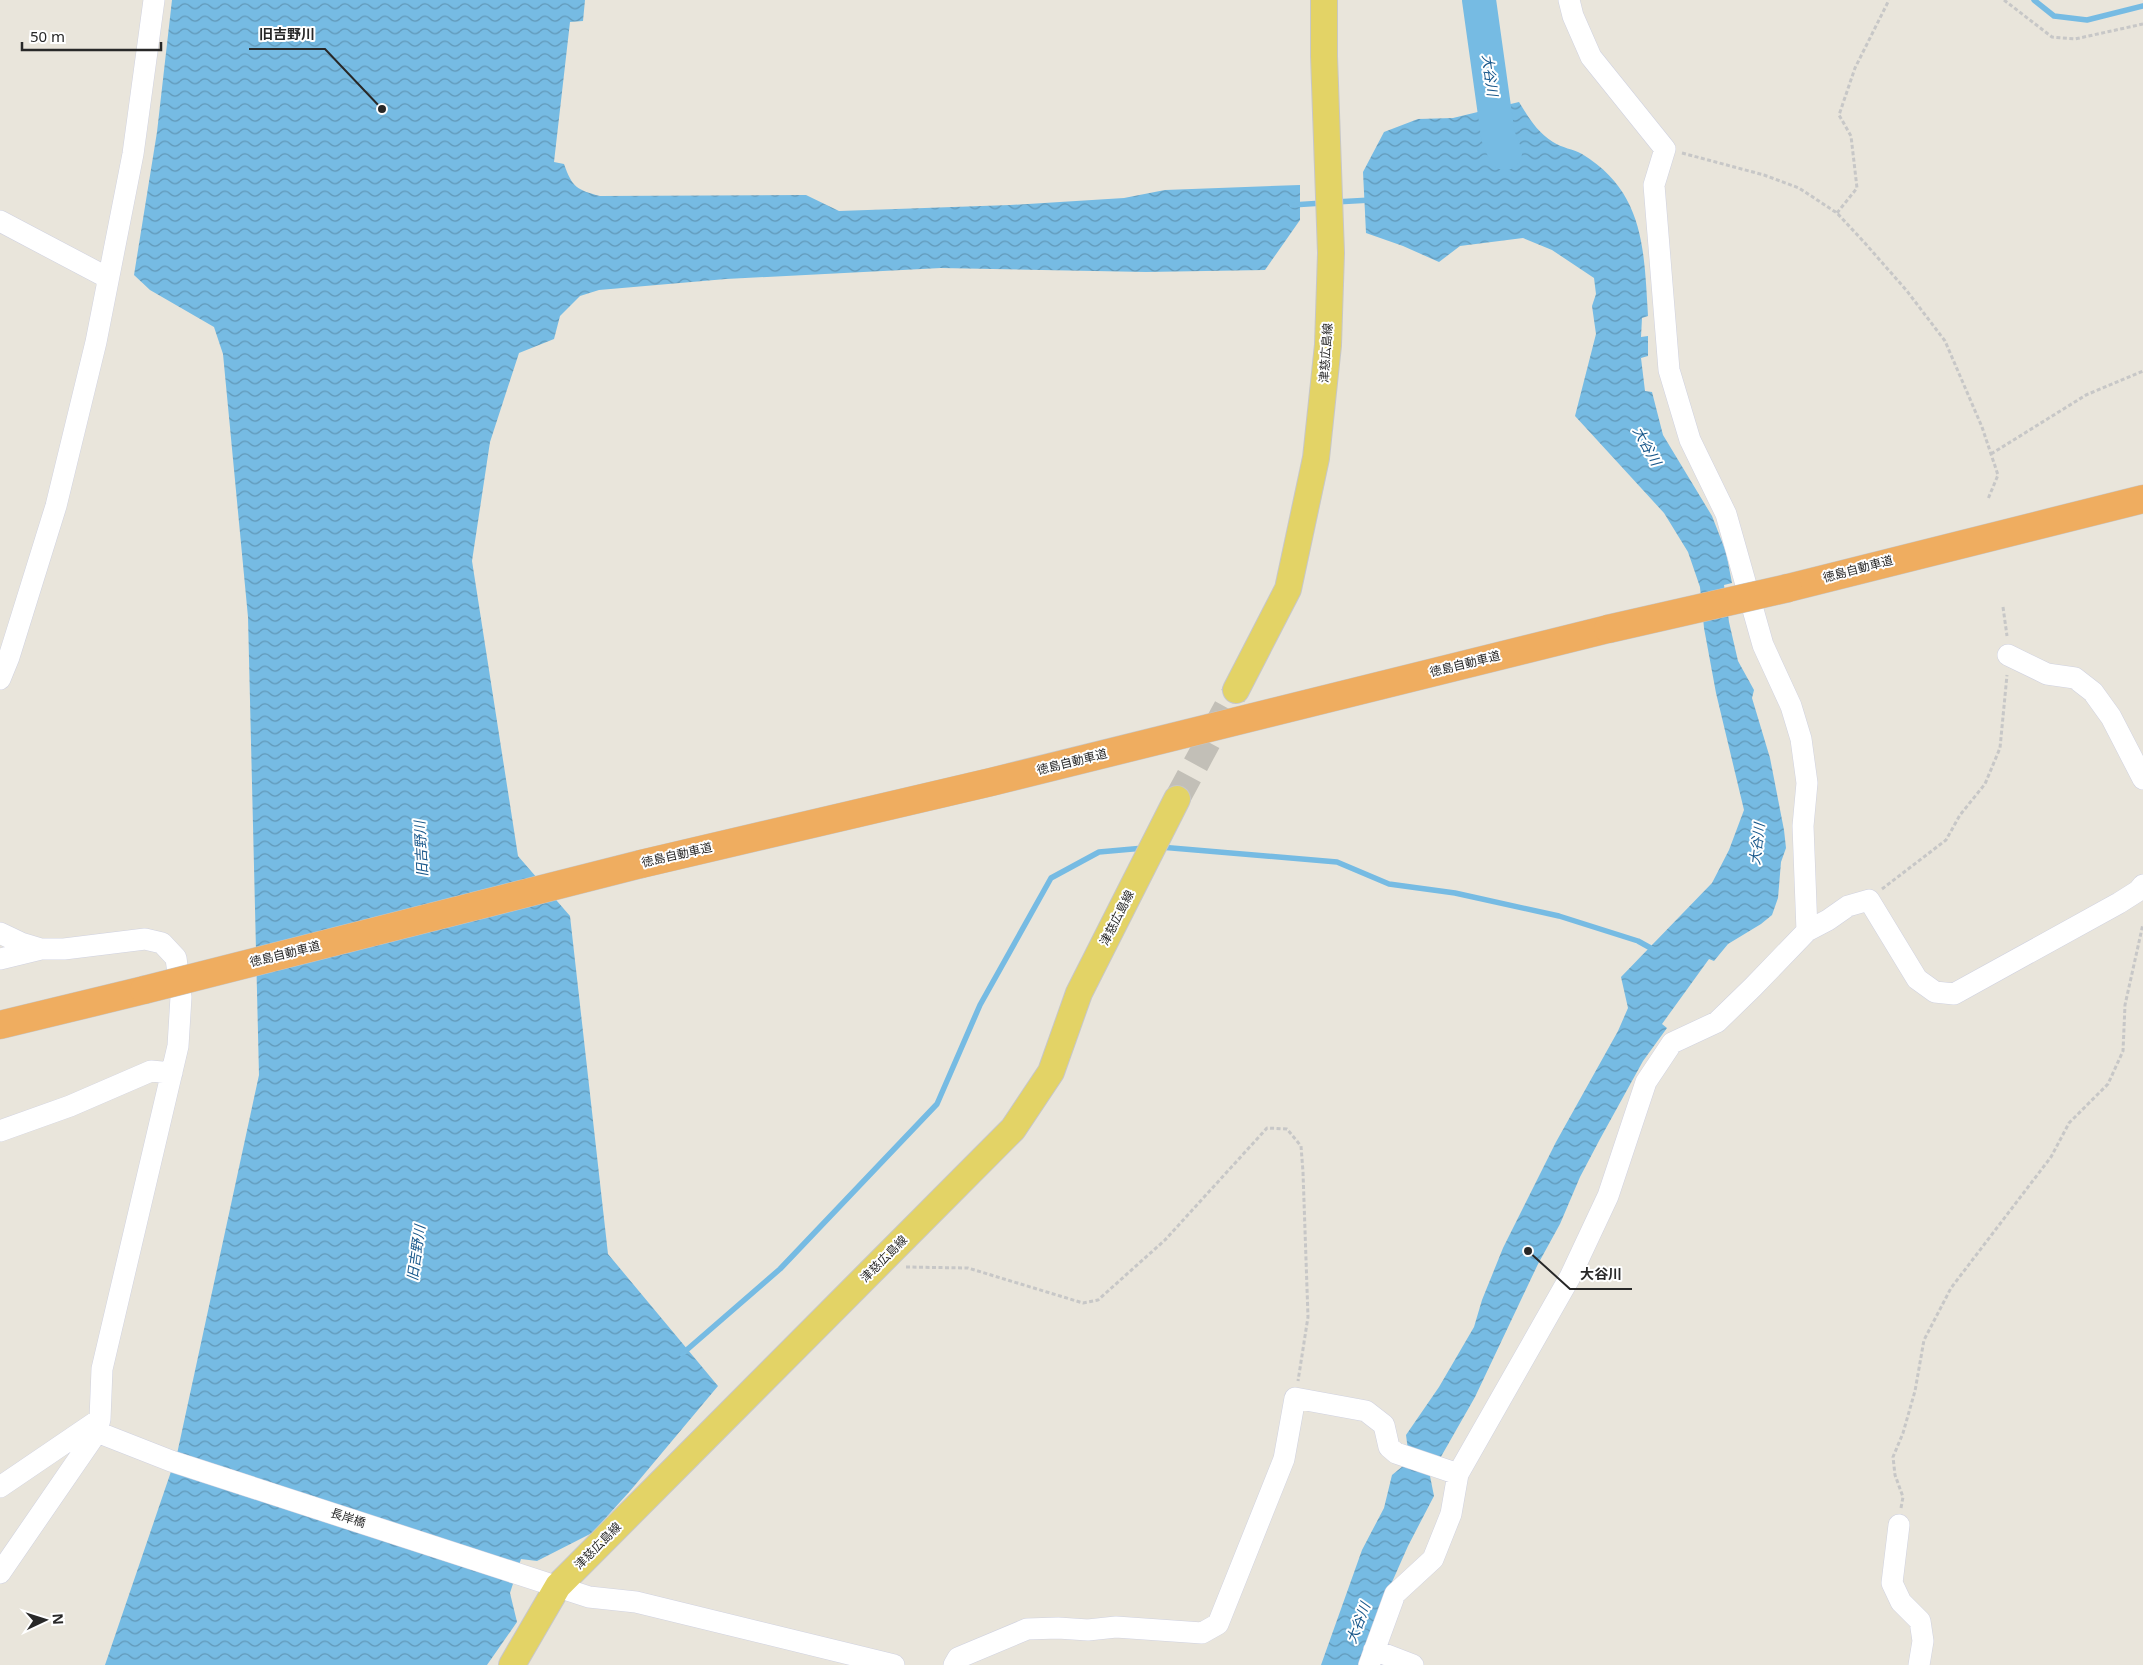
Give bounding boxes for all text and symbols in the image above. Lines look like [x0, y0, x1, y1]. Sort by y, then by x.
scale bar [22, 20, 161, 52]
callout: 旧吉野川 [249, 20, 325, 49]
text: 旧吉野川 [259, 24, 315, 43]
text: 50 m [30, 26, 65, 46]
water label: 大谷川 [1478, 53, 1503, 99]
street label: 津慈広島線 [1315, 322, 1336, 383]
water label: 大谷川 [1629, 423, 1667, 470]
street label: 徳島自動車道 [1821, 551, 1895, 586]
street label: 徳島自動車道 [1428, 647, 1502, 680]
street label: 徳島自動車道 [1035, 745, 1109, 778]
water label: 旧吉野川 [409, 819, 431, 877]
water label: 大谷川 [1745, 820, 1769, 866]
street label: 徳島自動車道 [640, 838, 714, 871]
street label: 津慈広島線 [1095, 887, 1138, 948]
street label: 徳島自動車道 [248, 937, 322, 970]
water label: 旧吉野川 [402, 1222, 429, 1282]
street label: 津慈広島線 [856, 1231, 911, 1286]
callout: 大谷川 [1570, 1260, 1632, 1289]
text: 大谷川 [1580, 1264, 1622, 1283]
street label: 長岸橋 [328, 1504, 368, 1531]
street label: 津慈広島線 [570, 1518, 625, 1573]
north arrow [20, 1595, 70, 1645]
water label: 大谷川 [1341, 1598, 1375, 1646]
text: N [49, 1613, 68, 1625]

